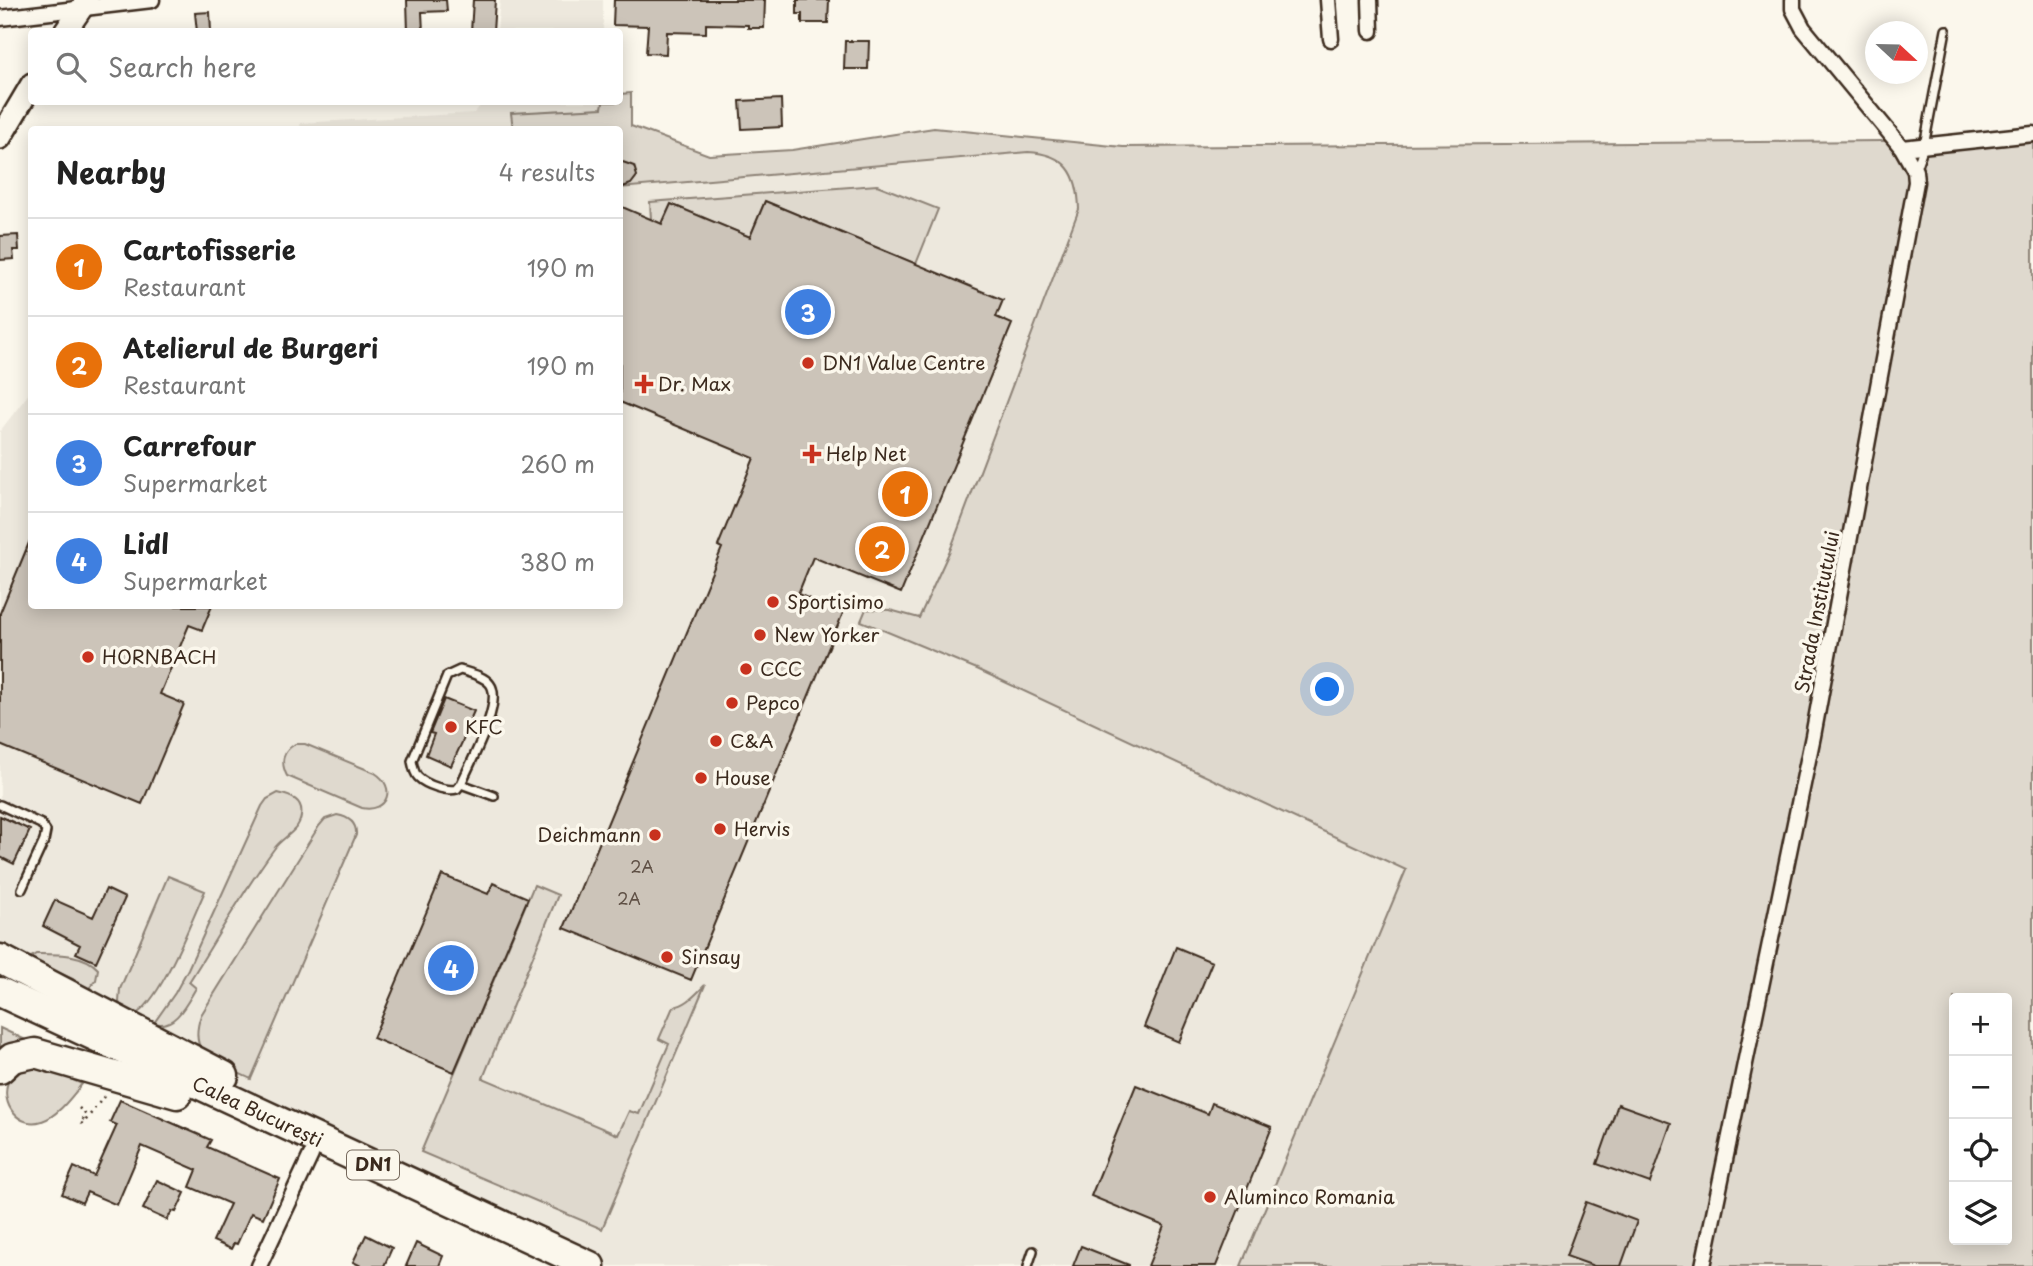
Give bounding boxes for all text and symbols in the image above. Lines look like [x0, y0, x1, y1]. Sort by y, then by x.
north arrow [1865, 21, 1928, 84]
search box [28, 28, 623, 105]
text: Search here [108, 47, 257, 86]
icon: search [52, 48, 90, 86]
text: Nearby [56, 149, 166, 194]
text: 4 results [499, 154, 595, 189]
text: Cartofisserie [123, 230, 296, 269]
text: 1 [74, 250, 85, 285]
text: 190 m [527, 250, 595, 285]
text: Restaurant [123, 269, 246, 304]
pin: 3 [785, 286, 831, 338]
text: Atelierul de Burgeri [123, 328, 378, 367]
text: 2 [71, 348, 87, 383]
text: 190 m [527, 348, 595, 383]
place label: DN1 Value Centre [822, 348, 985, 376]
marker: DN1 Value Centre [800, 355, 816, 371]
text: Restaurant [123, 367, 246, 402]
place label: Dr. Max [658, 369, 731, 397]
marker: Dr. Max [636, 376, 652, 392]
text: Carrefour [123, 426, 256, 465]
place label: Help Net [826, 439, 907, 467]
text: 3 [71, 446, 87, 481]
text: 260 m [520, 446, 595, 481]
marker: Help Net [804, 446, 820, 462]
text: Supermarket [123, 465, 267, 500]
pin: 1 [882, 468, 928, 520]
pin: 2 [859, 523, 905, 575]
text: Lidl [123, 524, 169, 563]
street label: Strada Institutului [1787, 528, 1845, 695]
text: 4 [71, 544, 87, 579]
text: 380 m [520, 544, 595, 579]
text: Supermarket [123, 563, 267, 598]
place label: Sportisimo [787, 587, 884, 615]
marker: Sportisimo [765, 594, 781, 610]
place label: New Yorker [774, 620, 880, 648]
marker: New Yorker [752, 627, 768, 643]
place label: HORNBACH [102, 642, 217, 670]
marker: HORNBACH [80, 649, 96, 665]
place label: CCC [760, 654, 802, 682]
marker: CCC [738, 661, 754, 677]
your location [1310, 672, 1344, 706]
place label: Pepco [746, 688, 800, 716]
marker: Pepco [724, 695, 740, 711]
place label: KFC [465, 712, 503, 740]
marker: KFC [443, 719, 459, 735]
place label: C&A [730, 726, 773, 754]
marker: C&A [708, 733, 724, 749]
place label: House [715, 763, 771, 791]
marker: House [693, 770, 709, 786]
place label: Hervis [734, 814, 790, 842]
place label: Deichmann [538, 820, 641, 848]
marker: Hervis [712, 821, 728, 837]
marker: Deichmann [647, 827, 663, 843]
house number: 2A [630, 854, 654, 878]
house number: 2A [617, 886, 641, 910]
pin: 4 [428, 942, 474, 994]
place label: Sinsay [681, 942, 741, 970]
marker: Sinsay [659, 949, 675, 965]
map controls [1949, 993, 2012, 1245]
button: + [1949, 993, 2012, 1056]
button: − [1949, 1056, 2012, 1119]
street label: Calea București [188, 1068, 328, 1153]
button: locate [1949, 1119, 2012, 1182]
road number: DN1 [347, 1150, 399, 1180]
place label: Aluminco Romania [1224, 1182, 1395, 1210]
button: layers [1949, 1182, 2012, 1245]
marker: Aluminco Romania [1202, 1189, 1218, 1205]

